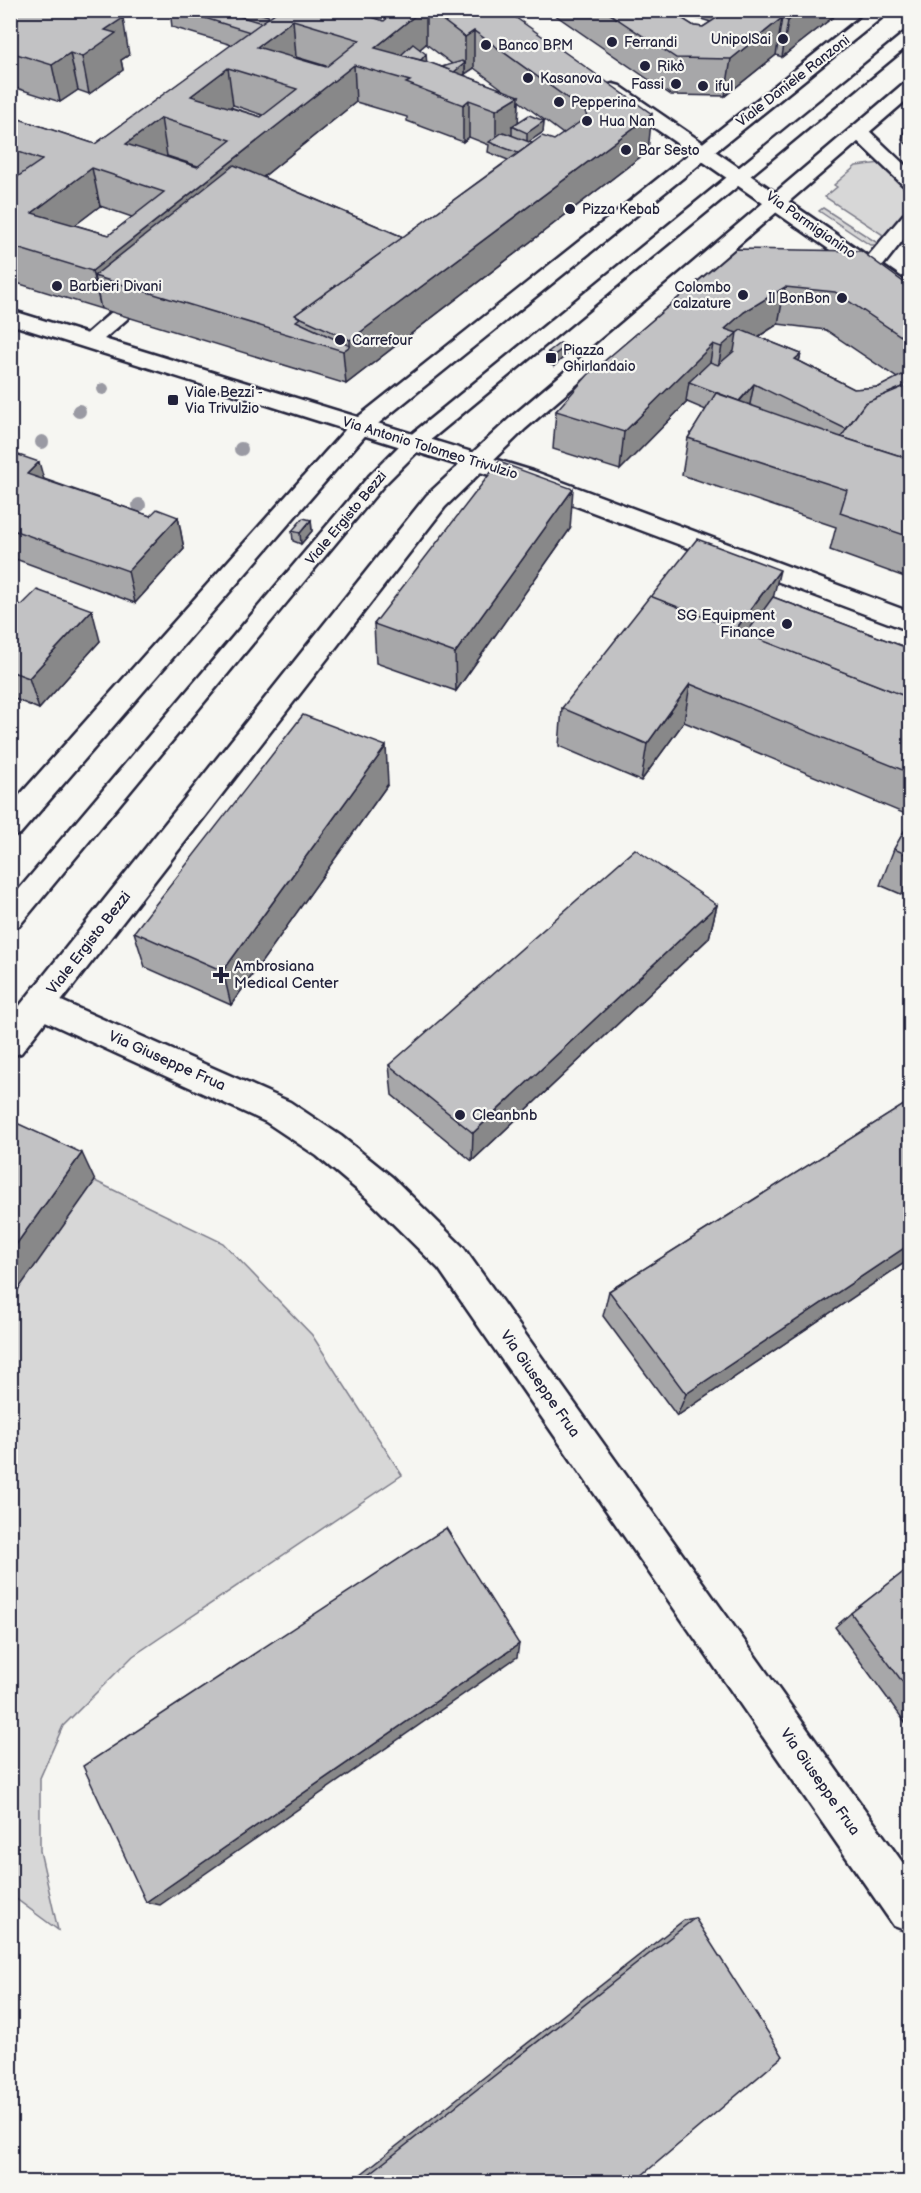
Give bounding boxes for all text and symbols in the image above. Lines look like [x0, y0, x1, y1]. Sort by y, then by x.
place label: UnipolSai [711, 31, 771, 48]
street label: Viale Daniele Ranzoni [733, 32, 853, 130]
marker: UnipolSai [776, 32, 790, 46]
place label: Ferrandi [624, 34, 677, 51]
marker: Ferrandi [605, 35, 619, 49]
place label: Banco BPM [498, 37, 573, 54]
marker: Banco BPM [479, 38, 493, 52]
place label: Rikò [657, 58, 685, 75]
marker: Rikò [638, 59, 652, 73]
place label: Kasanova [540, 70, 602, 87]
marker: Kasanova [521, 71, 535, 85]
place label: Fassi [631, 76, 664, 93]
marker: Fassi [669, 77, 683, 91]
place label: iful [715, 78, 733, 95]
marker: iful [696, 79, 710, 93]
place label: Pepperina [571, 94, 636, 111]
marker: Pepperina [552, 95, 566, 109]
place label: Hua Nan [599, 113, 655, 130]
marker: Hua Nan [580, 114, 594, 128]
place label: Bar Sesto [638, 142, 700, 159]
marker: Bar Sesto [619, 143, 633, 157]
street label: Via Parmigianino [763, 188, 859, 262]
place label: Pizza Kebab [582, 201, 660, 218]
marker: Pizza Kebab [563, 202, 577, 216]
place label: Barbieri Divani [69, 278, 162, 295]
marker: Barbieri Divani [50, 279, 64, 293]
place label: Colombo calzature [673, 279, 731, 312]
marker: Colombo calzature [736, 288, 750, 302]
place label: Il BonBon [768, 290, 830, 307]
marker: Il BonBon [835, 291, 849, 305]
place label: Carrefour [352, 332, 413, 349]
marker: Carrefour [333, 333, 347, 347]
place label: Piazza Ghirlandaio [563, 342, 636, 375]
marker: Piazza Ghirlandaio [544, 351, 558, 365]
place label: Viale Bezzi - Via Trivulzio [185, 384, 263, 417]
marker: Viale Bezzi - Via Trivulzio [166, 393, 180, 407]
street label: Via Antonio Tolomeo Trivulzio [340, 413, 520, 483]
street label: Viale Ergisto Bezzi [302, 468, 390, 568]
place label: SG Equipment Finance [677, 606, 775, 642]
marker: SG Equipment Finance [780, 617, 794, 631]
street label: Viale Ergisto Bezzi [43, 888, 135, 998]
place label: Ambrosiana Medical Center [234, 957, 339, 993]
marker: Ambrosiana Medical Center [212, 966, 230, 984]
street label: Via Giuseppe Frua [105, 1027, 229, 1095]
place label: Cleanbnb [472, 1106, 538, 1125]
marker: Cleanbnb [453, 1108, 467, 1122]
street label: Via Giuseppe Frua [496, 1327, 584, 1441]
street label: Via Giuseppe Frua [776, 1725, 864, 1839]

